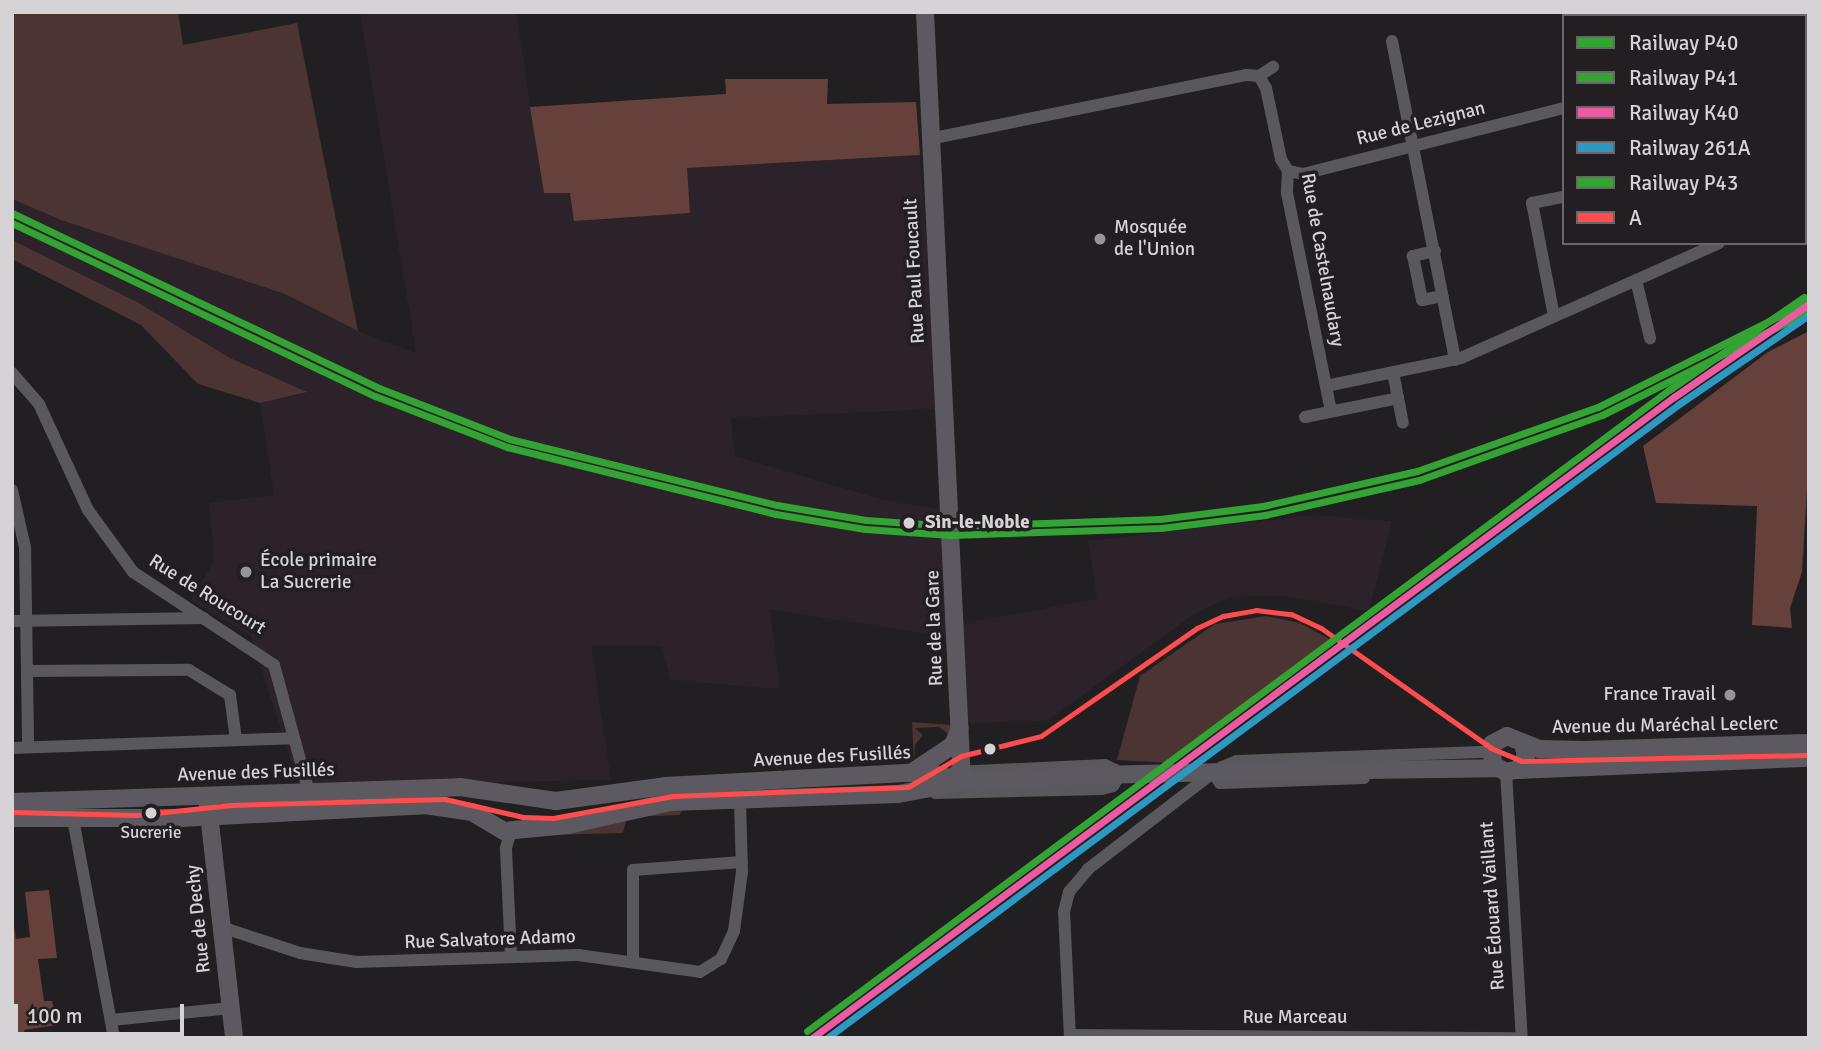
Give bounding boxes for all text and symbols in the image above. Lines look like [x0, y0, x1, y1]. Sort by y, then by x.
legend [1562, 14, 1807, 245]
text: Railway P40 [1629, 30, 1738, 56]
text: Railway P41 [1629, 65, 1738, 91]
street label: Rue de Lezignan [1354, 97, 1488, 151]
text: Railway K40 [1629, 100, 1739, 126]
text: Railway 261A [1629, 135, 1751, 161]
text: Railway P43 [1629, 170, 1738, 196]
street label: Rue de Castelnaudary [1295, 171, 1349, 349]
street label: Rue Paul Foucault [900, 198, 930, 344]
text: A [1629, 205, 1642, 231]
place label: Mosquée de l'Union [1114, 217, 1195, 261]
marker: Mosquée de l'Union [1092, 231, 1108, 247]
place label: Sin-le-Noble [925, 512, 1030, 534]
marker: Sin-le-Noble [899, 513, 919, 533]
street label: Rue de Roucourt [144, 550, 270, 640]
place label: École primaire La Sucrerie [260, 550, 377, 594]
marker: École primaire La Sucrerie [238, 564, 254, 580]
street label: Rue de la Gare [922, 570, 948, 686]
place label: France Travail [1604, 684, 1716, 706]
marker: France Travail [1722, 687, 1738, 703]
street label: Avenue du Maréchal Leclerc [1552, 713, 1778, 739]
street label: Avenue des Fusillés [753, 741, 911, 773]
unlabelled marker [983, 742, 997, 756]
street label: Avenue des Fusillés [177, 759, 335, 787]
marker: Sucrerie [144, 806, 158, 820]
street label: Rue Édouard Vaillant [1476, 821, 1510, 991]
place label: Sucrerie [121, 823, 181, 843]
street label: Rue de Dechy [182, 864, 216, 974]
street label: Rue Salvatore Adamo [404, 926, 576, 954]
scale bar [18, 990, 187, 1034]
text: 100 m [27, 1003, 82, 1029]
street label: Rue Marceau [1242, 1007, 1348, 1029]

